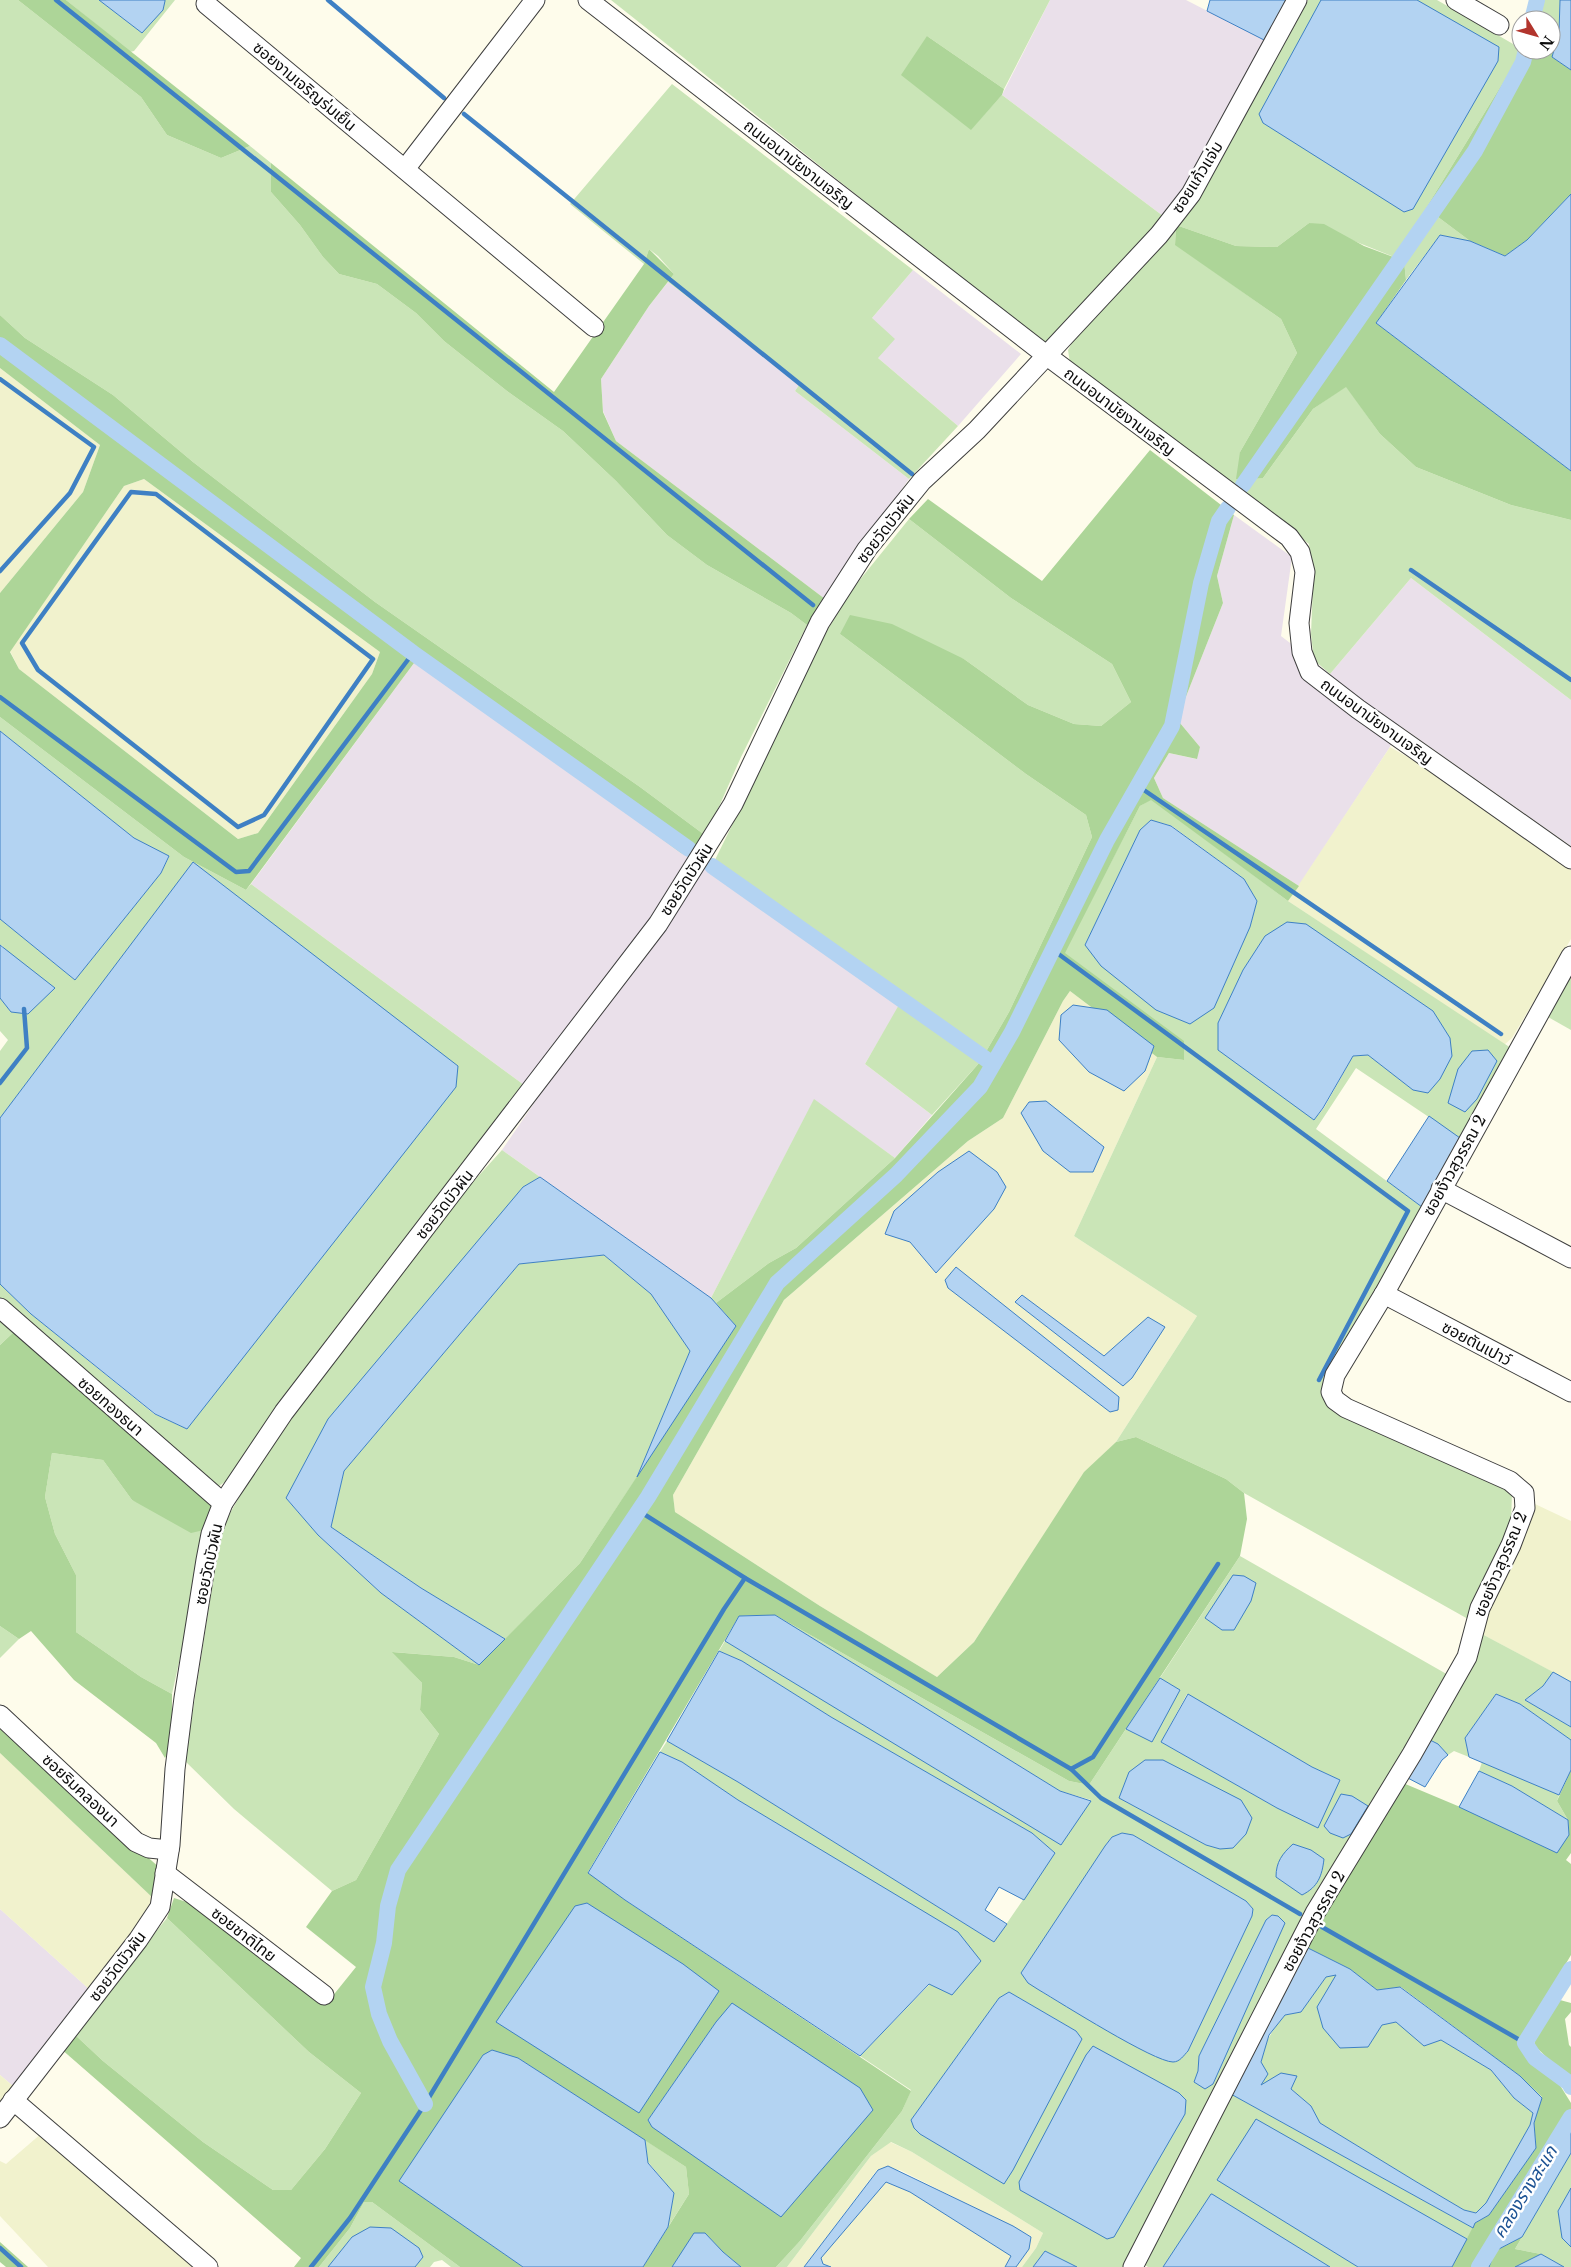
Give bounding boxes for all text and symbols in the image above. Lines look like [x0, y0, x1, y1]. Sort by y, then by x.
north arrow [1511, 10, 1561, 60]
text: N [1535, 32, 1558, 53]
street label: ซอยงามเจริญร่มเย็น [249, 37, 361, 135]
street label: ถนนอนามัยงามเจริญ [740, 115, 858, 213]
street label: ซอยแก้วแจ่ม [1167, 137, 1227, 217]
street label: ถนนอนามัยงามเจริญ [1060, 363, 1180, 459]
street label: ซอยวัดบัวผัน [852, 489, 918, 567]
street label: ถนนอนามัยงามเจริญ [1317, 673, 1437, 769]
street label: ซอยวัดบัวผัน [655, 839, 717, 919]
street label: ซอยง้าวสุวรรณ 2 [1418, 1111, 1490, 1219]
street label: ซอยวัดบัวผัน [411, 1165, 477, 1243]
street label: ซอยตันเปาว์ [1439, 1316, 1515, 1370]
street label: ซอยทองธนา [74, 1372, 148, 1440]
street label: ซอยง้าวสุวรรณ 2 [1469, 1508, 1531, 1620]
street label: ซอยวัดบัวผัน [190, 1521, 226, 1607]
street label: ซอยริมคลองนา [38, 1749, 124, 1831]
street label: ซอยง้าวสุวรรณ 2 [1277, 1867, 1349, 1975]
street label: ซอยชาติไทย [207, 1902, 281, 1966]
street label: ซอยวัดบัวผัน [84, 1927, 150, 2005]
water label: คลองรางสะแก [1488, 2141, 1563, 2242]

